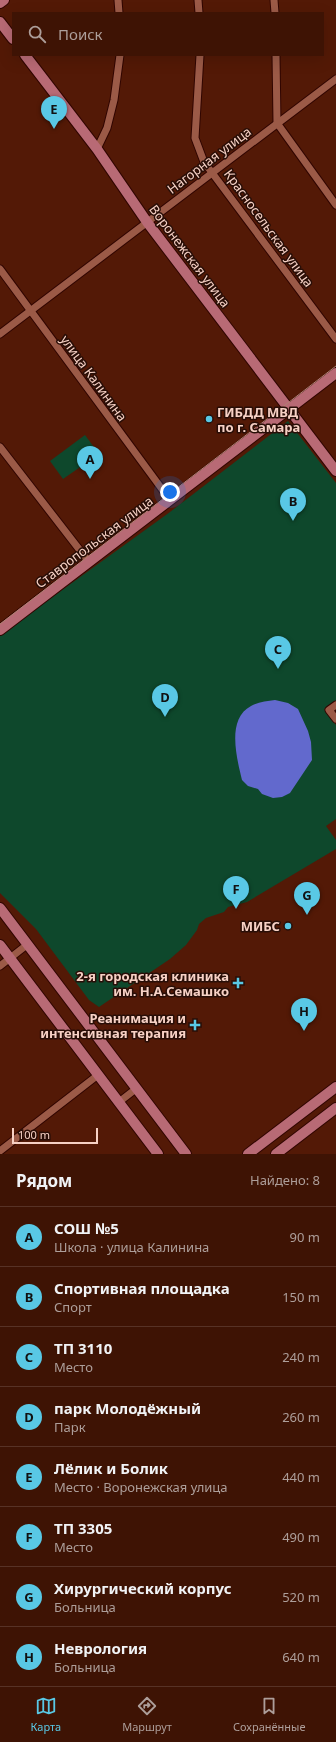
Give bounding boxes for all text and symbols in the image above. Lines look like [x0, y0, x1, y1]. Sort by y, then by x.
search box [12, 12, 324, 56]
icon: search [26, 23, 48, 45]
text: Поиск [58, 24, 103, 44]
pin: E [41, 96, 67, 129]
street label: Нагорная улица [163, 122, 255, 198]
street label: Красносельская улица [220, 165, 318, 291]
street label: Воронежская улица [145, 201, 235, 311]
street label: улица Калинина [57, 331, 131, 425]
place label: ГИБДД МВД по г. Самара [217, 403, 300, 436]
marker: ГИБДД МВД по г. Самара [204, 414, 214, 424]
pin: A [77, 446, 103, 479]
your location [160, 482, 180, 502]
pin: B [280, 488, 306, 521]
street label: Ставропольская улица [32, 492, 156, 592]
pin: C [265, 636, 291, 669]
pin: D [152, 684, 178, 717]
pin: F [223, 876, 249, 909]
pin: G [294, 882, 320, 915]
place label: МИБС [241, 917, 280, 935]
marker: МИБС [283, 921, 293, 931]
place label: 2-я городская клиника им. Н.А.Семашко [76, 967, 229, 1000]
marker: 2-я городская клиника им. Н.А.Семашко [232, 977, 244, 989]
pin: H [291, 998, 317, 1031]
place label: Реанимация и интенсивная терапия [40, 1009, 186, 1042]
marker: Реанимация и интенсивная терапия [189, 1019, 201, 1031]
scale bar [12, 1126, 98, 1145]
text: 100 m [18, 1127, 50, 1142]
text: Рядом [16, 1169, 72, 1192]
text: Найдено: 8 [250, 1171, 320, 1189]
text: СОШ №5 [54, 1218, 119, 1238]
text: A [25, 1228, 34, 1246]
text: 90 m [290, 1228, 320, 1246]
text: Школа · улица Калинина [54, 1238, 209, 1256]
text: Спортивная площадка [54, 1278, 230, 1298]
text: B [25, 1288, 33, 1306]
text: 150 m [282, 1288, 320, 1306]
text: Спорт [54, 1298, 92, 1316]
text: ТП 3110 [54, 1338, 112, 1358]
text: C [25, 1348, 33, 1366]
text: 240 m [282, 1348, 320, 1366]
text: Место [54, 1358, 93, 1376]
text: парк Молодёжный [54, 1398, 201, 1418]
text: D [24, 1408, 34, 1426]
text: 260 m [282, 1408, 320, 1426]
text: Парк [54, 1418, 86, 1436]
text: Лёлик и Болик [54, 1458, 168, 1478]
text: E [25, 1468, 33, 1486]
text: 440 m [282, 1468, 320, 1486]
text: Место · Воронежская улица [54, 1478, 228, 1496]
text: ТП 3305 [54, 1518, 112, 1538]
text: F [25, 1528, 33, 1546]
text: 490 m [282, 1528, 320, 1546]
text: Место [54, 1538, 93, 1556]
text: Хирургический корпус [54, 1578, 232, 1598]
text: G [24, 1588, 34, 1606]
text: 520 m [282, 1588, 320, 1606]
text: Больница [54, 1598, 116, 1616]
text: Неврология [54, 1638, 147, 1658]
text: H [24, 1648, 34, 1666]
text: 640 m [282, 1648, 320, 1666]
text: Больница [54, 1658, 116, 1676]
tab: Карта [31, 1695, 61, 1734]
tab: Маршрут [122, 1695, 172, 1734]
tab: Сохранённые [233, 1695, 305, 1734]

